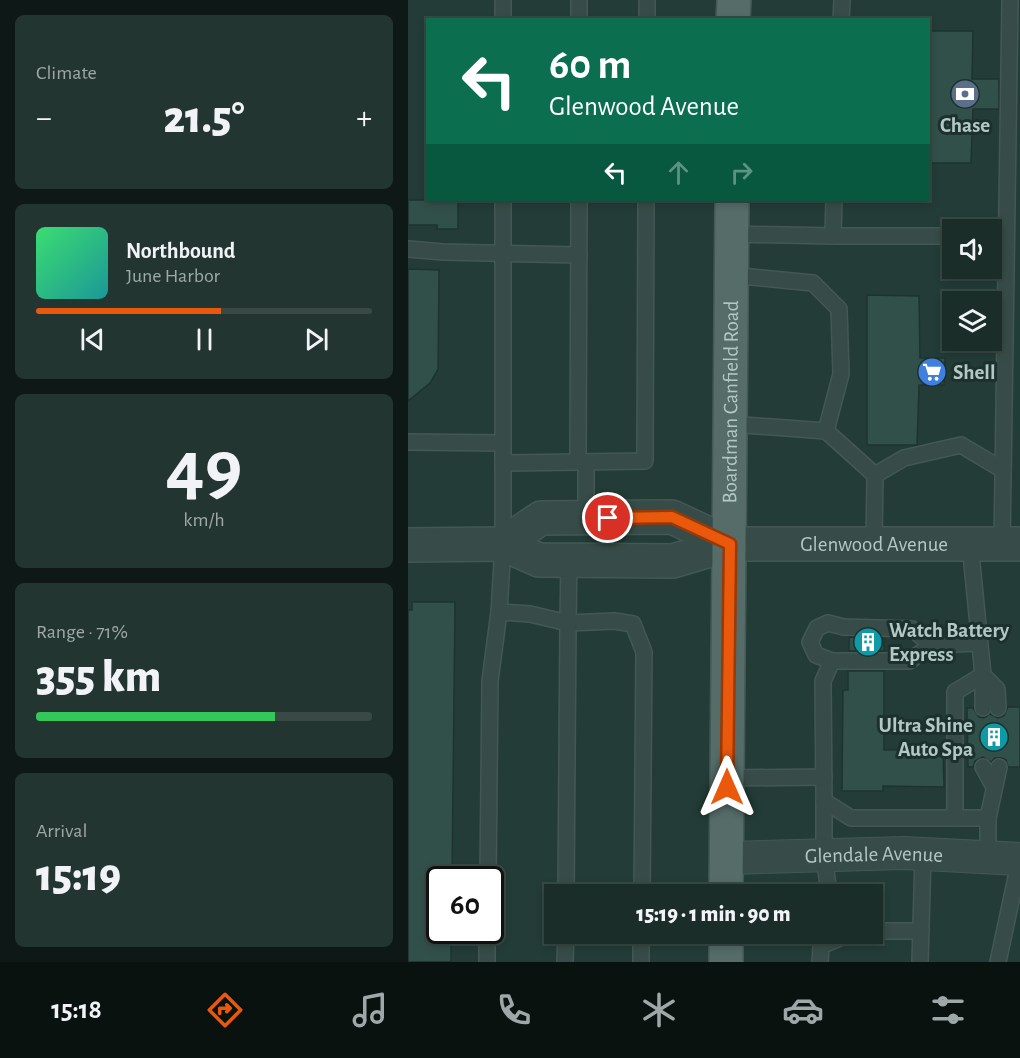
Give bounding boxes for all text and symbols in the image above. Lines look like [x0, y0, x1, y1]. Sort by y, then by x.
icon: left [450, 42, 528, 120]
text: 60 m [549, 44, 631, 86]
text: Climate [36, 63, 97, 83]
bank icon: Chase [949, 78, 981, 110]
text: Glenwood Avenue [549, 93, 739, 120]
text: 21.5° [163, 96, 245, 141]
text: − [36, 102, 52, 135]
text: + [356, 102, 372, 135]
place label: Chase [940, 115, 990, 136]
icon: left [599, 156, 632, 189]
icon: ahead [662, 156, 695, 189]
icon: right [725, 156, 758, 189]
map controls [942, 219, 1002, 351]
button: sound [942, 219, 1002, 279]
text: Northbound [126, 240, 235, 262]
text: June Harbor [126, 266, 220, 286]
button: layers [942, 291, 1002, 351]
street label: Boardman Canfield Road [719, 300, 742, 504]
icon: previous [76, 323, 109, 356]
icon: pause [188, 323, 221, 356]
icon: next [300, 323, 333, 356]
supermarket icon: Shell [916, 356, 948, 388]
place label: Shell [953, 362, 995, 383]
text: 49 [166, 430, 242, 508]
pin [582, 492, 633, 543]
icon: arrive [591, 501, 624, 534]
text: km/h [183, 510, 225, 530]
street label: Glenwood Avenue [800, 534, 948, 555]
place label: Watch Battery Express [889, 620, 1010, 665]
text: Range · 71% [36, 622, 128, 642]
building icon: Watch Battery Express [852, 626, 884, 658]
text: 355 km [36, 655, 161, 700]
place label: Ultra Shine Auto Spa [879, 715, 973, 760]
building icon: Ultra Shine Auto Spa [978, 721, 1010, 753]
position arrow [695, 755, 759, 819]
text: Arrival [36, 821, 87, 841]
street label: Glendale Avenue [805, 842, 944, 866]
text: 15:19 [36, 854, 121, 899]
speed limit sign: 60 [426, 866, 504, 944]
text: 15:19 · 1 min · 90 m [636, 903, 791, 925]
icon: directions [204, 989, 246, 1031]
icon: music [349, 989, 391, 1031]
icon: phone [493, 989, 535, 1031]
icon: climate [638, 989, 680, 1031]
icon: car [782, 989, 824, 1031]
icon: filters [927, 989, 969, 1031]
text: 15:18 [51, 996, 102, 1023]

